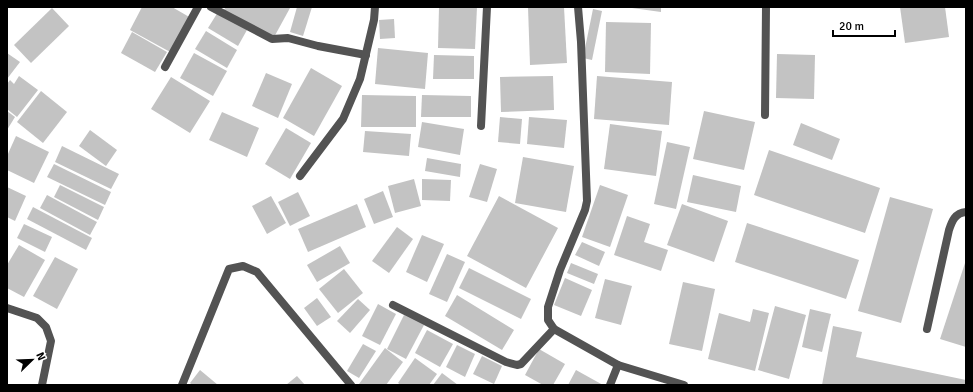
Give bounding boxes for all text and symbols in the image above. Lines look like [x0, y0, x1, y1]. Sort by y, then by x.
scale bar [833, 12, 895, 38]
text: 20 m [839, 19, 864, 34]
north arrow [12, 340, 52, 380]
text: N [33, 350, 48, 362]

